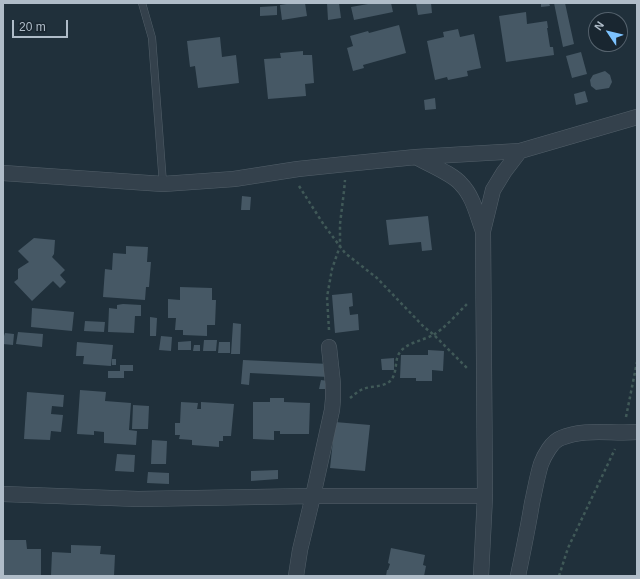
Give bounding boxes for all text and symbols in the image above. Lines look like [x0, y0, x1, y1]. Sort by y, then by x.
scale bar [14, 12, 70, 38]
north arrow [588, 12, 628, 52]
text: N [592, 19, 606, 32]
text: 20 m [19, 20, 46, 34]

